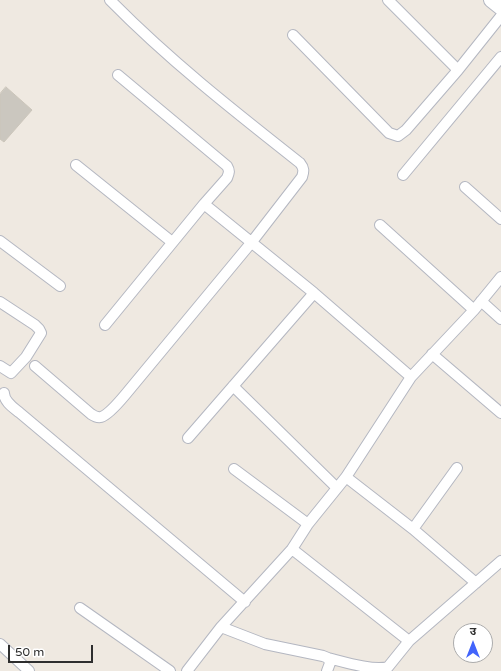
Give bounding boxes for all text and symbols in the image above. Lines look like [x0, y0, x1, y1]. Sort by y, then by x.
north arrow [453, 623, 493, 663]
text: उ [470, 625, 476, 638]
scale bar [10, 637, 95, 663]
text: 50 m [15, 645, 44, 659]

